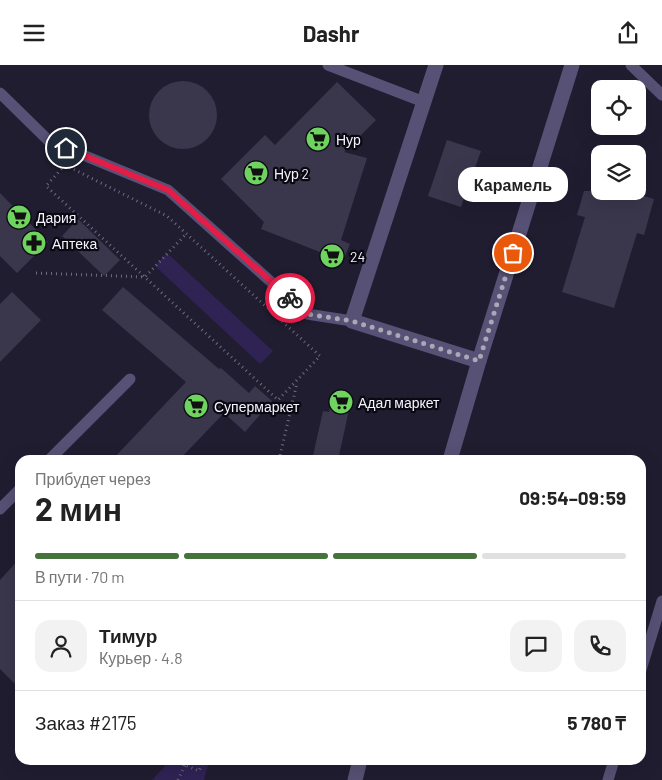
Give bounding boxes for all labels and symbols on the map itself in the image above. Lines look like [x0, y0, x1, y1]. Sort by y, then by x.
supermarket icon: Нур [305, 126, 331, 152]
pin [45, 127, 87, 169]
place label: Нур [336, 131, 361, 148]
supermarket icon: Нур 2 [243, 160, 269, 186]
place label: Нур 2 [274, 165, 309, 182]
callout: Карамель [458, 168, 568, 203]
supermarket icon: Дария [6, 204, 32, 230]
place label: Дария [36, 209, 76, 226]
pharmacy icon: Аптека [21, 230, 47, 256]
pin [492, 232, 534, 274]
place label: Аптека [52, 235, 97, 252]
supermarket icon: 24 [319, 243, 345, 269]
place label: 24 [350, 248, 365, 265]
courier [265, 273, 315, 323]
supermarket icon: Адал маркет [328, 389, 354, 415]
supermarket icon: Супермаркет [183, 393, 209, 419]
place label: Адал маркет [358, 394, 440, 411]
place label: Супермаркет [214, 398, 300, 415]

